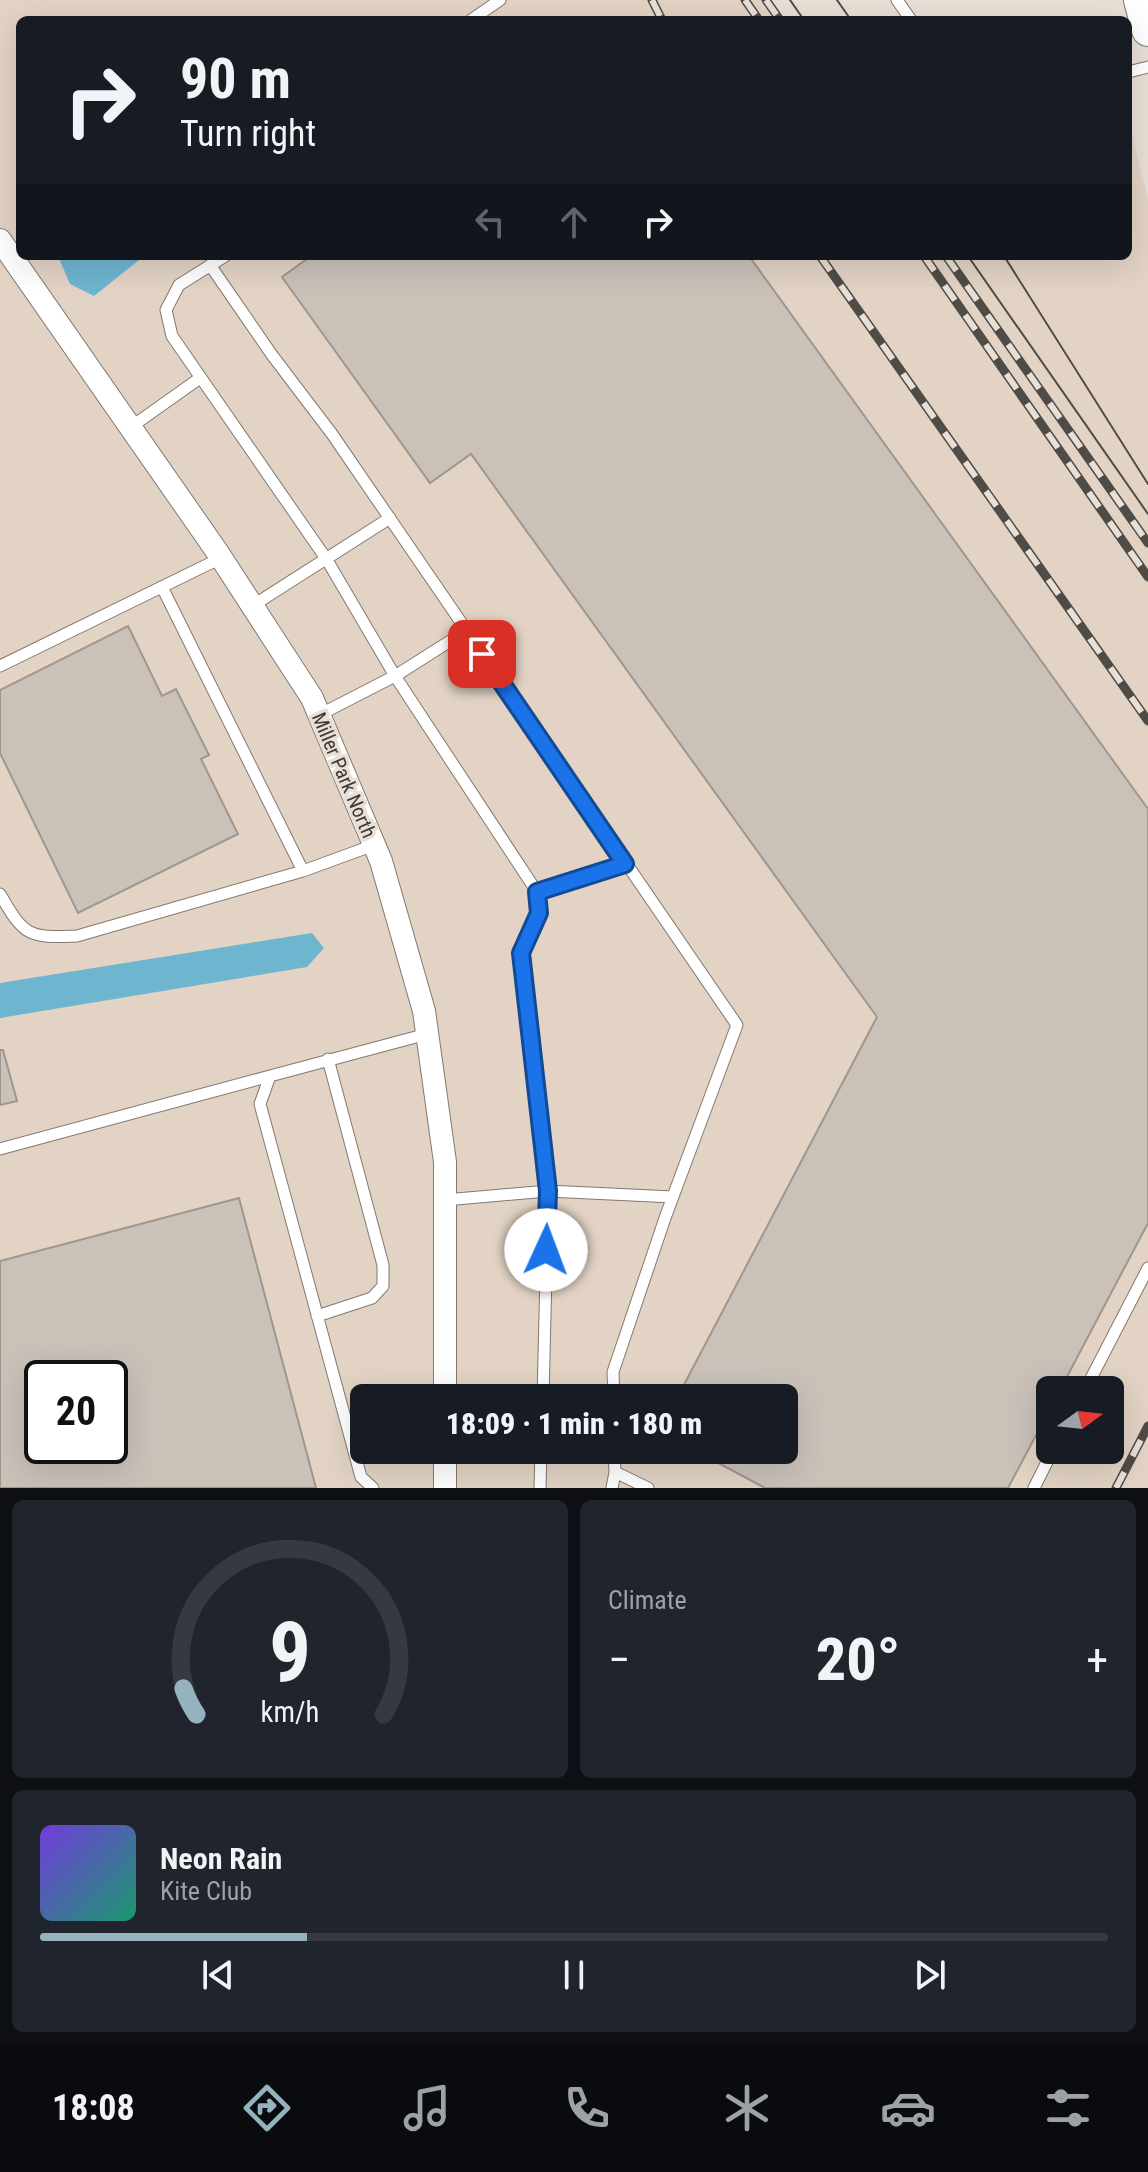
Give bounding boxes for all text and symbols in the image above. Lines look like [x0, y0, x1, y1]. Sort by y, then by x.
text: 90 m [180, 46, 291, 112]
icon: right [48, 48, 152, 152]
text: Turn right [180, 113, 316, 155]
icon: left [468, 200, 512, 244]
icon: ahead [552, 200, 596, 244]
icon: right [636, 200, 680, 244]
pin [448, 620, 516, 688]
icon: arrive [460, 632, 504, 676]
street label: Miller Park North [307, 709, 381, 841]
position arrow [504, 1208, 588, 1292]
speed limit sign: 20 [24, 1360, 128, 1464]
north arrow [1036, 1376, 1124, 1464]
map controls [1036, 1376, 1124, 1464]
text: 18:09 · 1 min · 180 m [446, 1406, 702, 1441]
text: Climate [608, 1585, 687, 1615]
text: 9 [269, 1604, 311, 1701]
text: 20° [816, 1624, 900, 1695]
text: − [608, 1634, 630, 1686]
text: + [1086, 1634, 1108, 1686]
text: km/h [261, 1695, 319, 1729]
text: Neon Rain [160, 1841, 282, 1876]
text: Kite Club [160, 1876, 252, 1906]
icon: previous [196, 1953, 240, 1997]
icon: pause [552, 1953, 596, 1997]
icon: next [908, 1953, 952, 1997]
icon: directions [239, 2080, 295, 2136]
icon: music [399, 2080, 455, 2136]
icon: phone [559, 2080, 615, 2136]
icon: climate [719, 2080, 775, 2136]
icon: car [880, 2080, 936, 2136]
icon: filters [1040, 2080, 1096, 2136]
text: 18:08 [52, 2087, 135, 2129]

